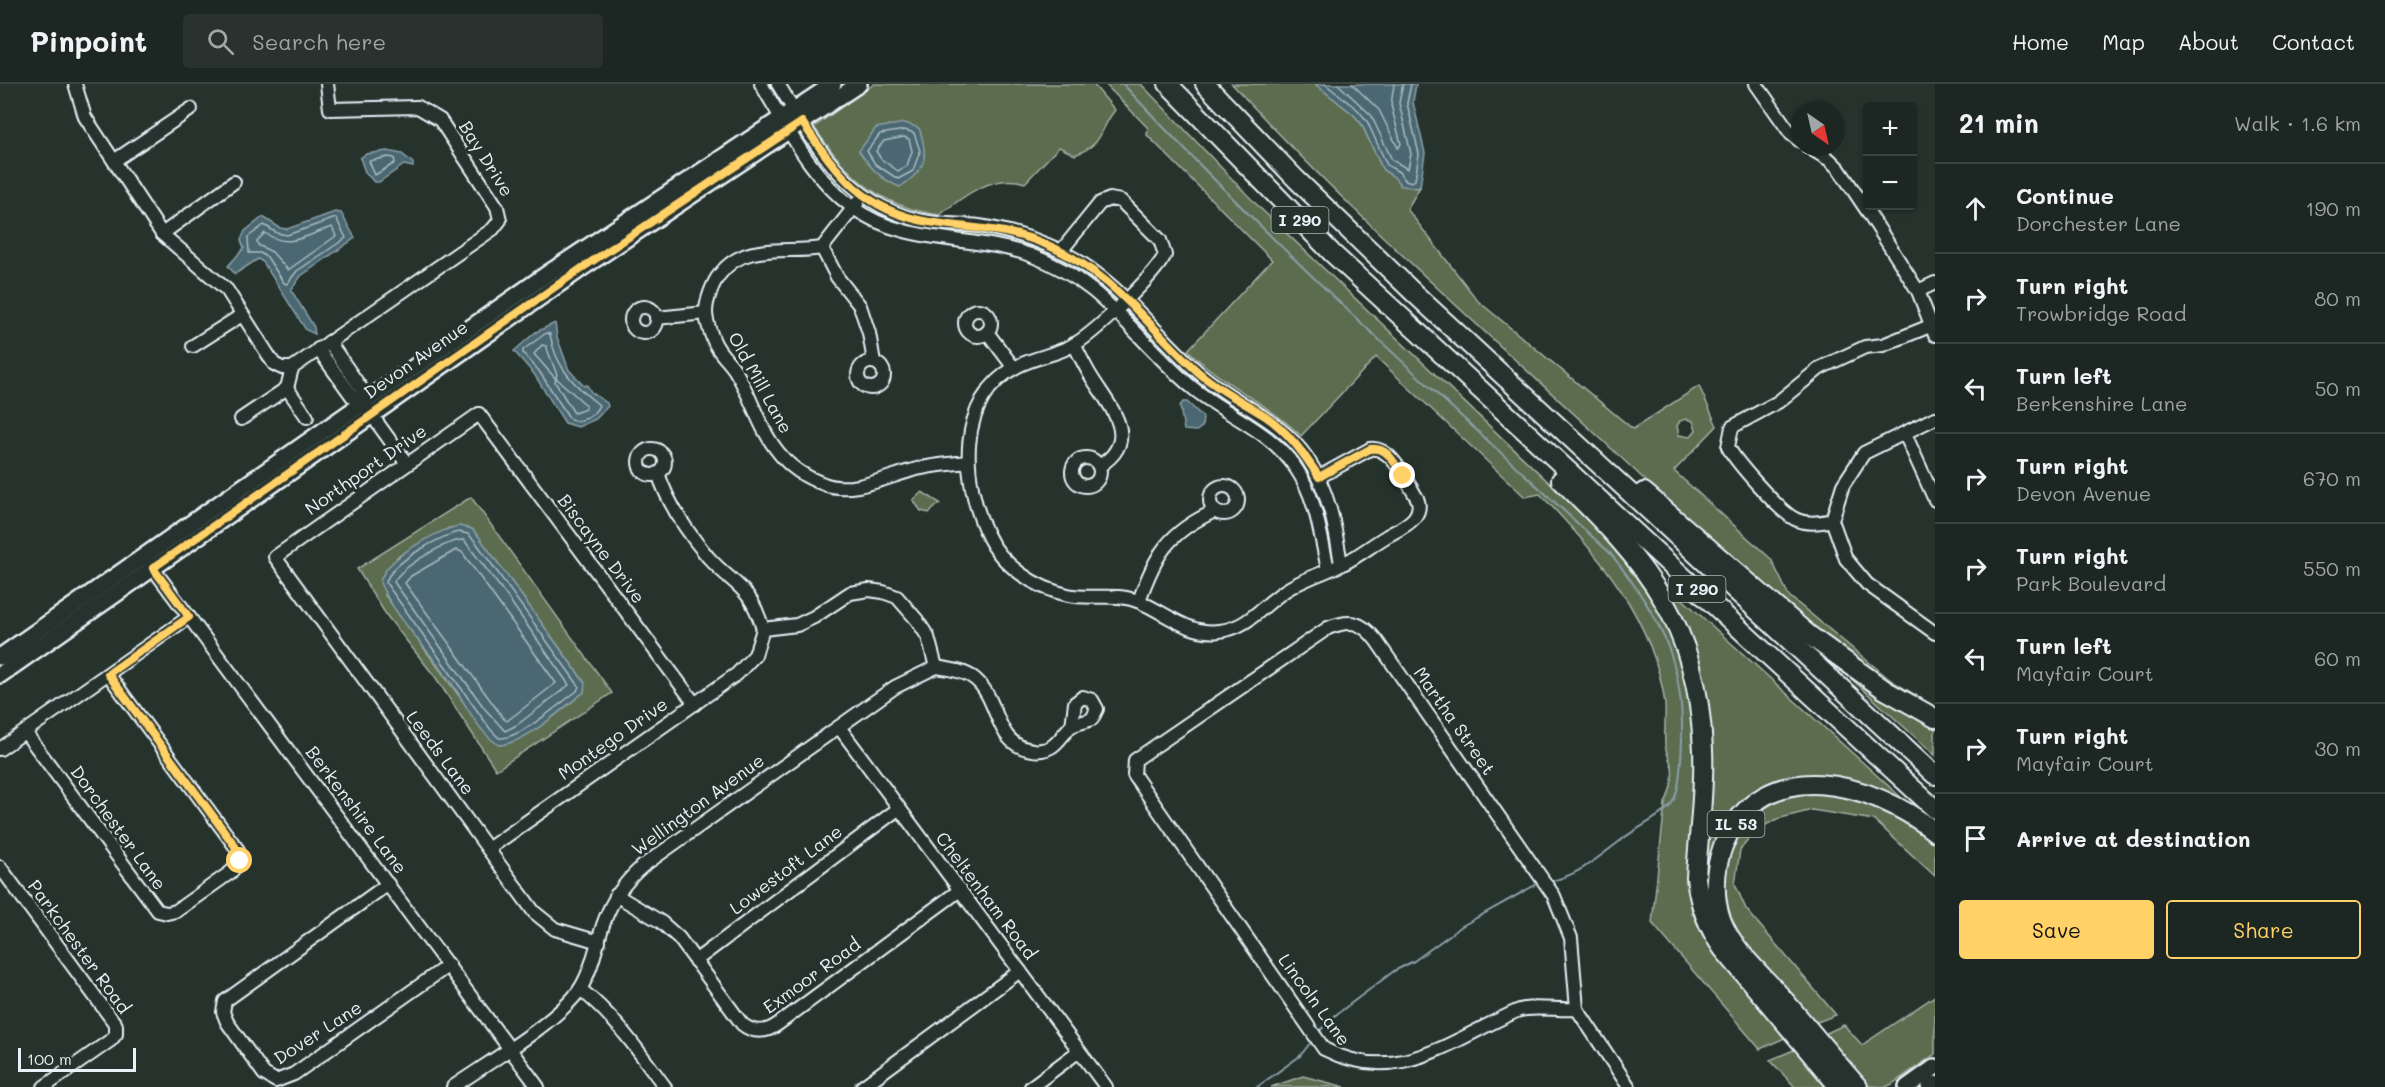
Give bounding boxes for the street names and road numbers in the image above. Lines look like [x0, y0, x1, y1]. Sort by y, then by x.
street label: Bay Drive [454, 116, 520, 201]
road number: I 290 [1272, 207, 1328, 233]
street label: Devon Avenue [359, 314, 472, 404]
street label: Old Mill Lane [723, 328, 799, 437]
street label: Northport Drive [300, 418, 431, 520]
street label: Biscayne Drive [553, 489, 651, 608]
road number: I 290 [1668, 576, 1726, 602]
street label: Martha Street [1409, 662, 1501, 779]
street label: Montego Drive [553, 691, 672, 785]
street label: Leeds Lane [401, 705, 480, 799]
street label: Berkenshire Lane [301, 741, 413, 878]
street label: Wellington Avenue [626, 748, 769, 860]
street label: Dorchester Lane [65, 760, 172, 894]
road number: IL 53 [1708, 811, 1764, 837]
street label: Lowestoft Lane [724, 819, 847, 919]
street label: Cheltenham Road [931, 827, 1043, 964]
street label: Parkchester Road [23, 875, 137, 1018]
street label: Exmoor Road [758, 932, 865, 1019]
street label: Lincoln Lane [1273, 949, 1356, 1050]
street label: Dover Lane [269, 995, 366, 1070]

